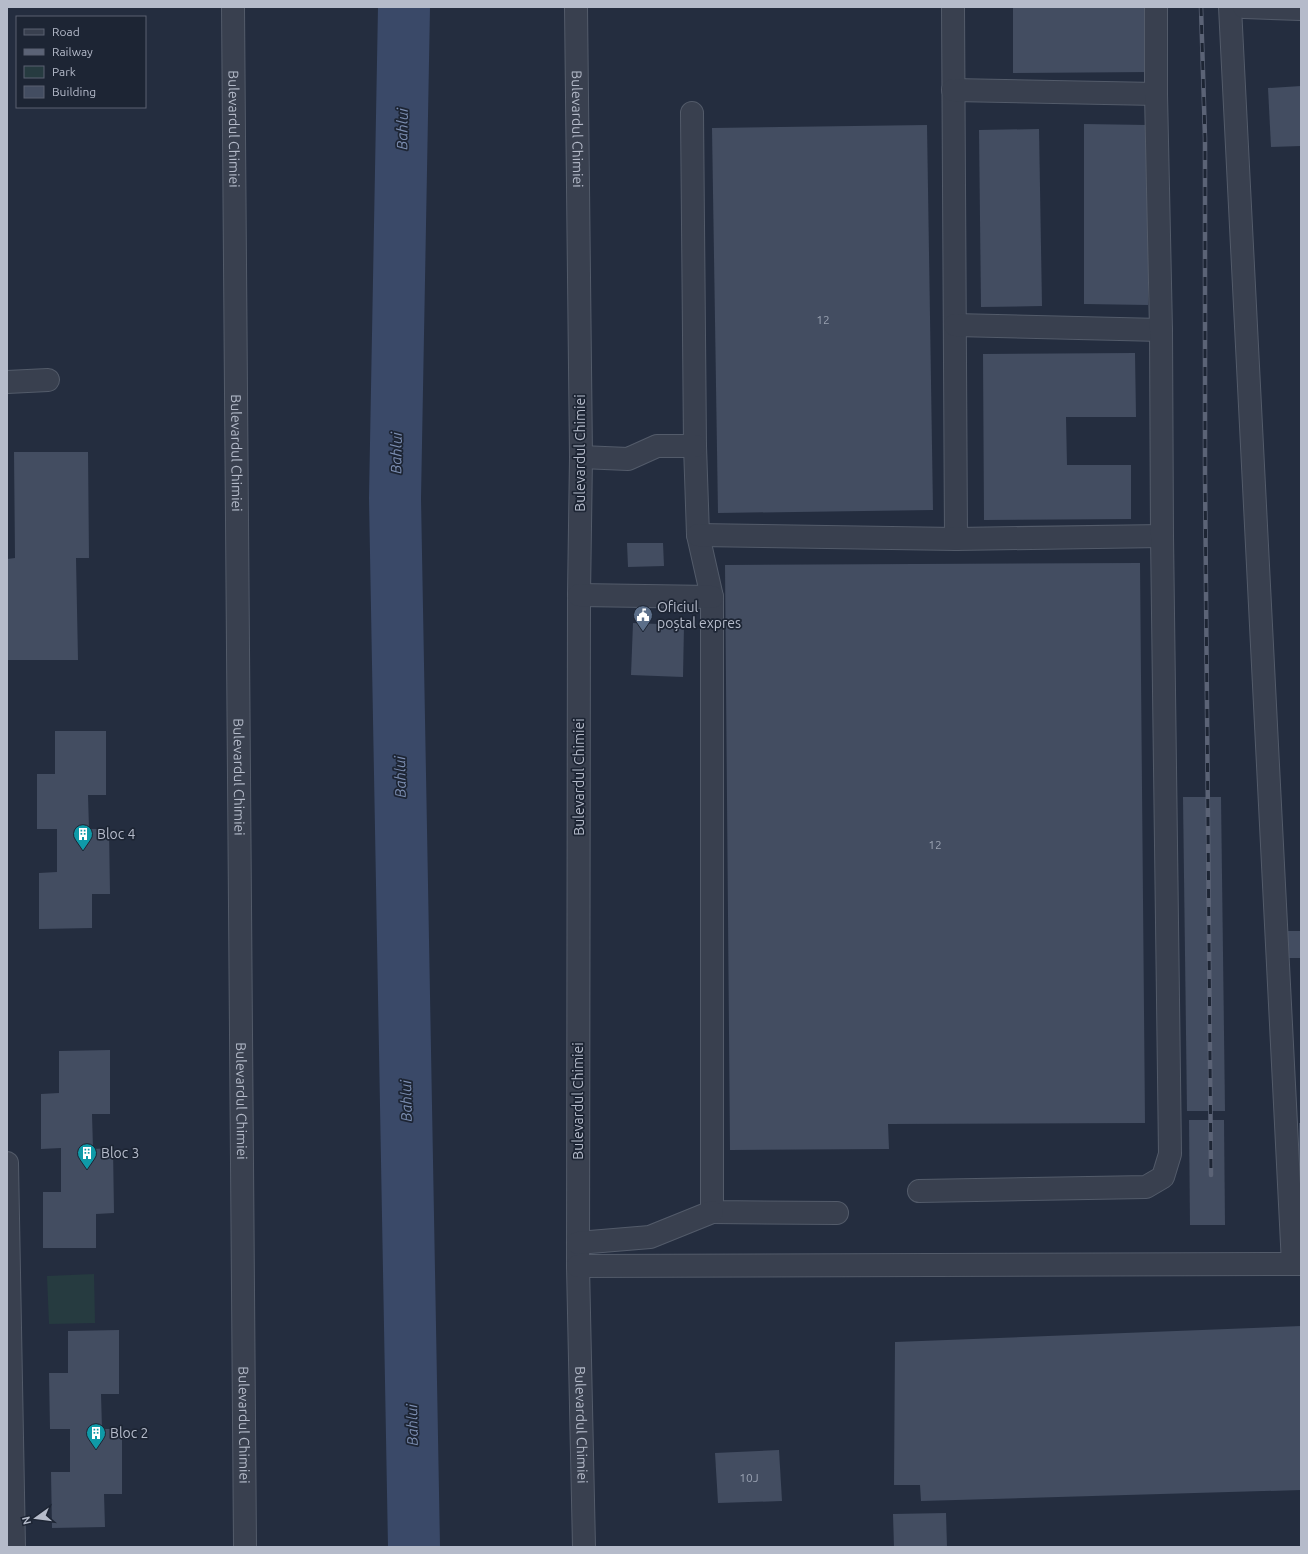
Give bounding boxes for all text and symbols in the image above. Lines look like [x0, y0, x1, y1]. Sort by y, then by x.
legend [16, 16, 146, 108]
text: Road [52, 25, 80, 38]
text: Railway [52, 45, 93, 58]
text: Park [52, 65, 76, 78]
street label: Bulevardul Chimiei [225, 70, 242, 188]
street label: Bulevardul Chimiei [569, 70, 586, 188]
text: Building [52, 85, 96, 98]
water label: Bahlui [393, 107, 411, 150]
house number: 12 [816, 313, 830, 326]
street label: Bulevardul Chimiei [228, 394, 245, 512]
street label: Bulevardul Chimiei [572, 394, 588, 512]
water label: Bahlui [387, 431, 405, 474]
place label: Oficiul poștal expres [657, 599, 741, 631]
public building icon: Oficiul poștal expres [632, 604, 654, 632]
street label: Bulevardul Chimiei [231, 718, 247, 836]
street label: Bulevardul Chimiei [571, 718, 587, 836]
water label: Bahlui [391, 755, 409, 798]
building icon: Bloc 4 [72, 823, 94, 851]
place label: Bloc 4 [97, 826, 135, 842]
house number: 12 [928, 838, 942, 851]
street label: Bulevardul Chimiei [233, 1042, 250, 1160]
street label: Bulevardul Chimiei [570, 1042, 586, 1160]
water label: Bahlui [397, 1079, 415, 1122]
building icon: Bloc 3 [76, 1142, 98, 1170]
place label: Bloc 3 [101, 1145, 139, 1161]
street label: Bulevardul Chimiei [236, 1366, 253, 1484]
street label: Bulevardul Chimiei [572, 1366, 591, 1484]
water label: Bahlui [403, 1403, 421, 1446]
building icon: Bloc 2 [85, 1422, 107, 1450]
place label: Bloc 2 [110, 1425, 148, 1441]
house number: 10J [739, 1471, 759, 1484]
north arrow [16, 1498, 56, 1538]
text: N [19, 1515, 33, 1526]

